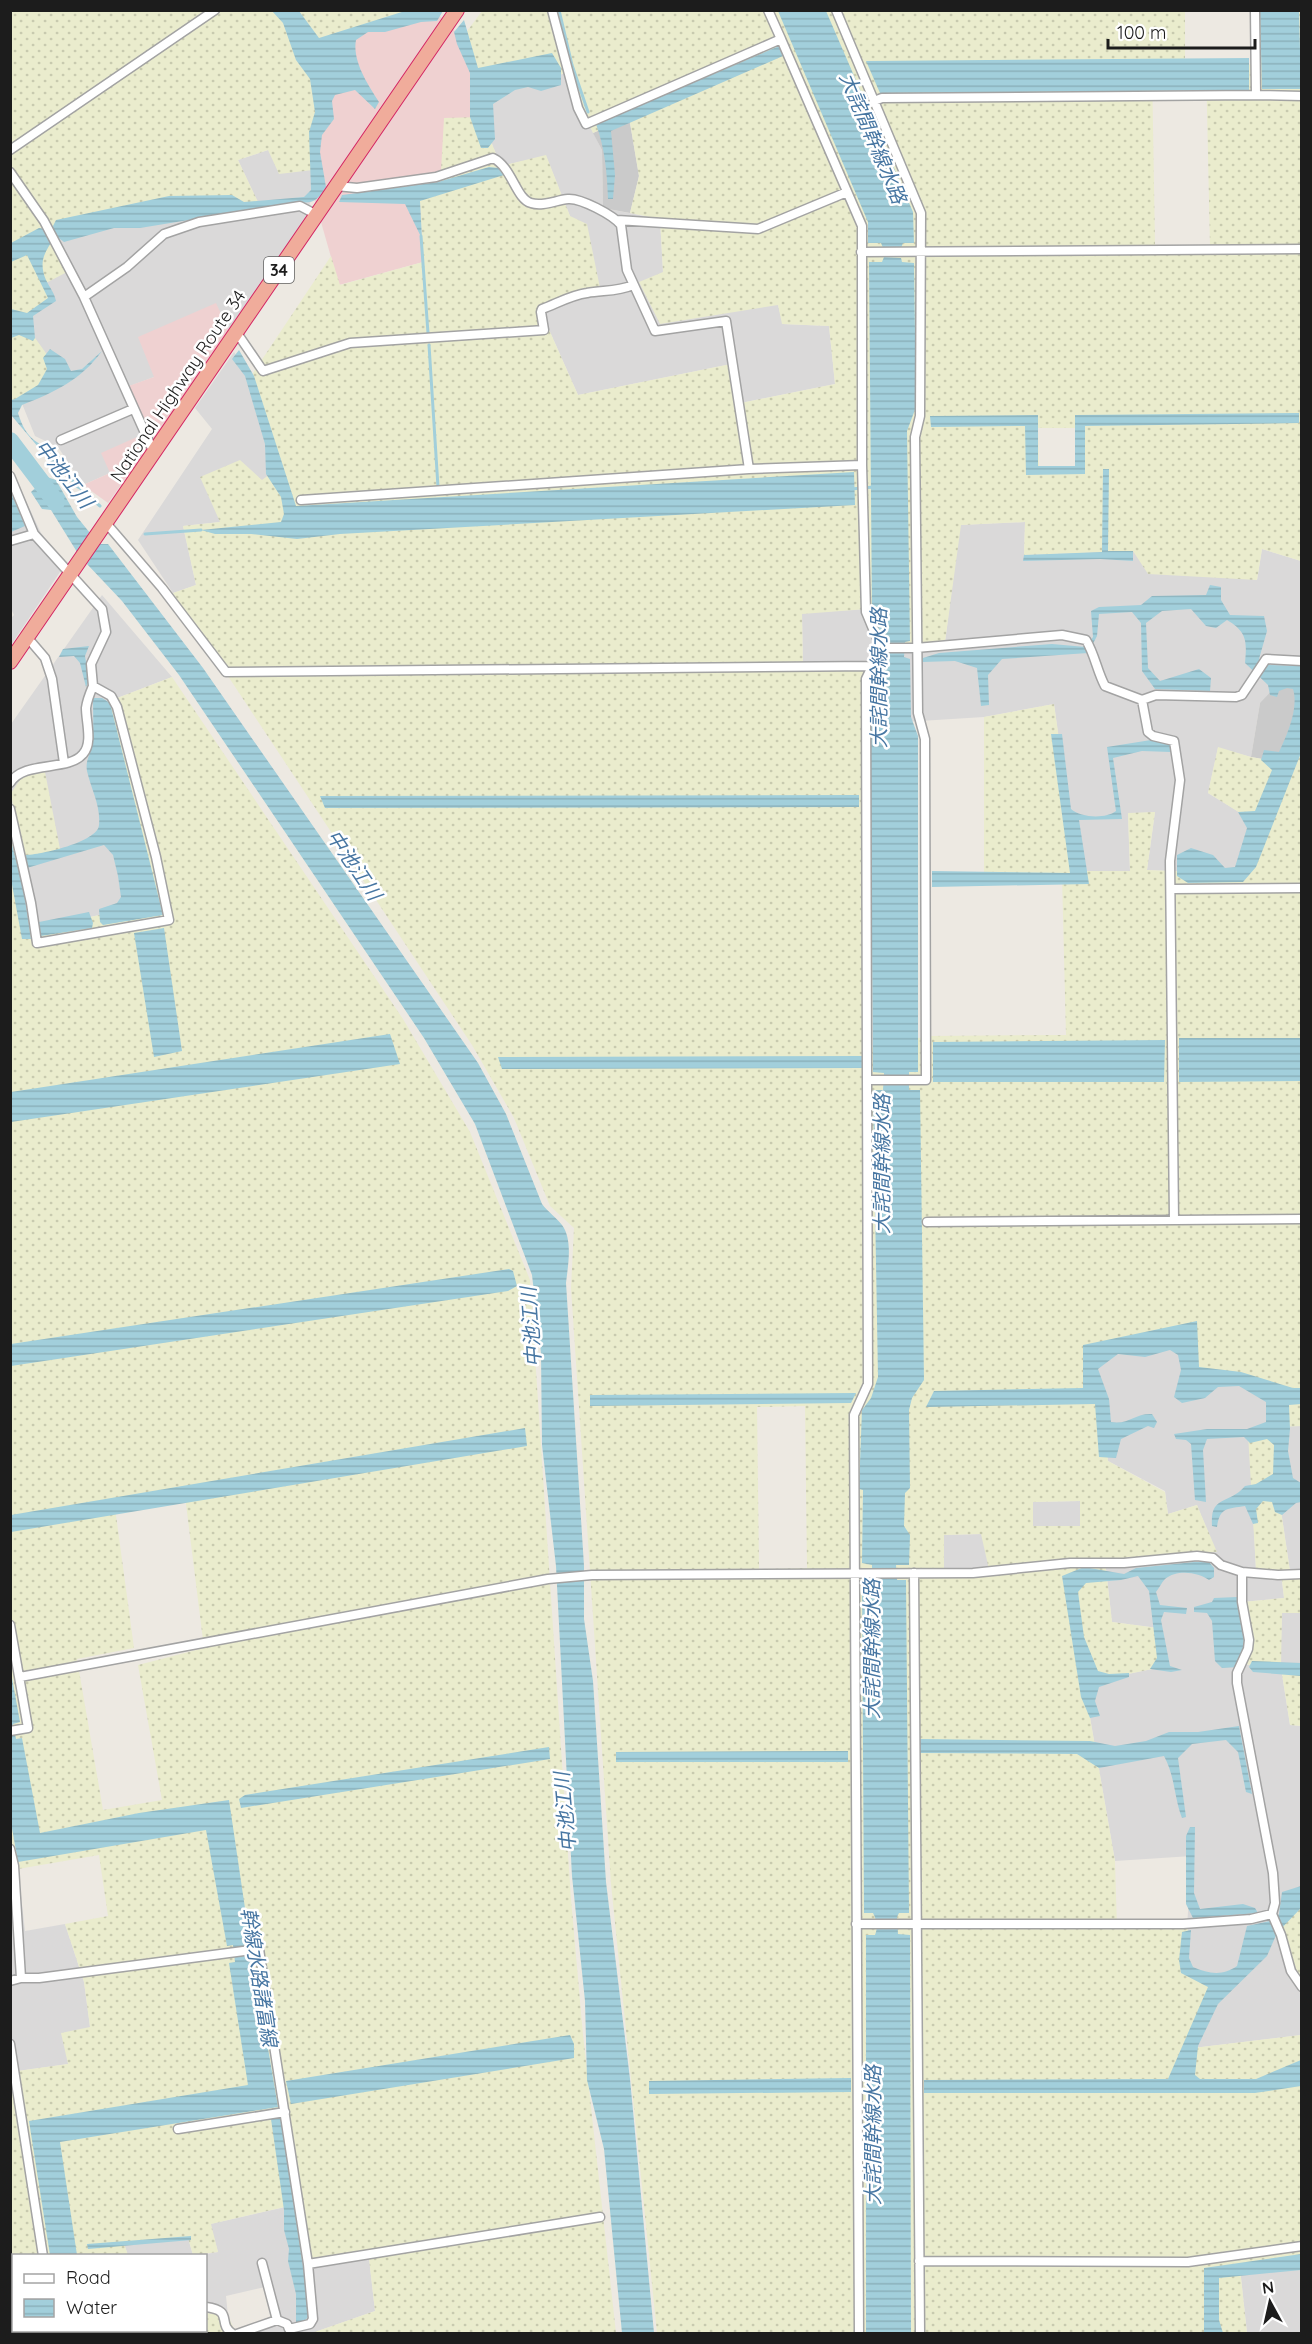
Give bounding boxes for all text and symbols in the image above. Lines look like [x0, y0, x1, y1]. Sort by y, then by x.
scale bar [1108, 12, 1255, 50]
text: 100 m [1117, 21, 1166, 44]
water label: 大詫間幹線水路 [835, 68, 913, 209]
road number: 34 [264, 257, 294, 283]
street label: National Highway Route 34 [105, 286, 250, 486]
water label: 中池江川 [30, 434, 100, 514]
water label: 大詫間幹線水路 [866, 606, 891, 748]
water label: 中池江川 [322, 825, 388, 907]
water label: 大詫間幹線水路 [869, 1092, 894, 1234]
water label: 中池江川 [515, 1284, 546, 1368]
water label: 大詫間幹線水路 [859, 1577, 884, 1719]
water label: 中池江川 [548, 1769, 580, 1853]
water label: 幹線水路諸富線 [236, 1906, 283, 2051]
water label: 大詫間幹線水路 [860, 2063, 885, 2205]
legend [12, 2254, 207, 2332]
text: Road [66, 2266, 111, 2289]
north arrow [1240, 2272, 1300, 2332]
text: N [1261, 2276, 1275, 2298]
text: Water [66, 2296, 117, 2319]

